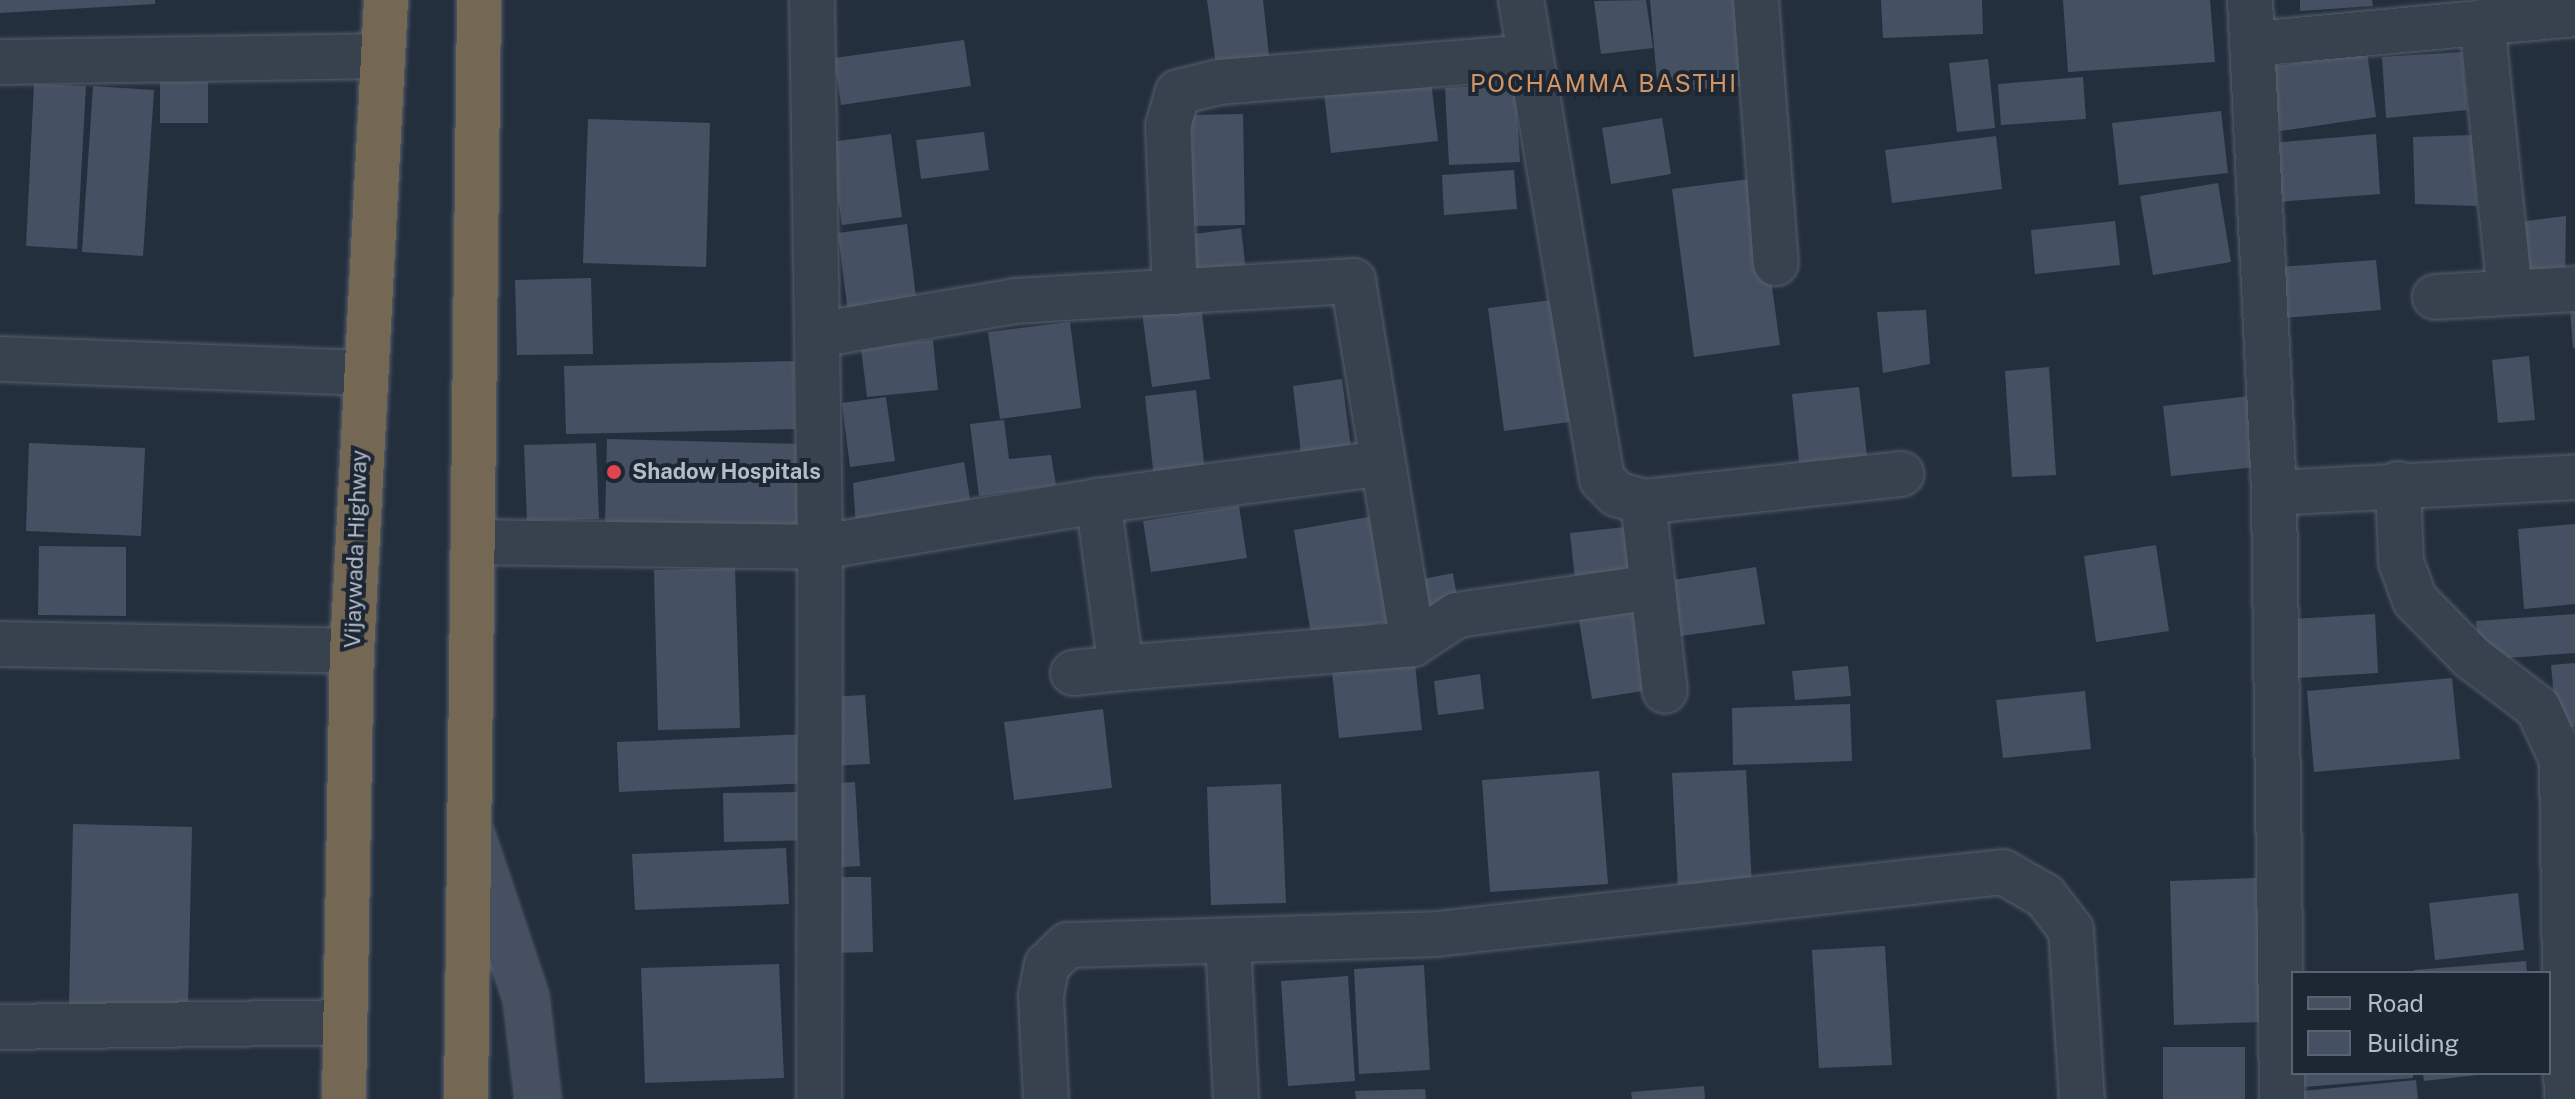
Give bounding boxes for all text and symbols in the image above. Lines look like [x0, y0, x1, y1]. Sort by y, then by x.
district label: POCHAMMA BASTHI [1470, 70, 1738, 98]
street label: Vijaywada Highway [339, 449, 373, 649]
place label: Shadow Hospitals [632, 459, 821, 485]
marker: Shadow Hospitals [603, 461, 625, 483]
legend [2291, 971, 2551, 1075]
text: Road [2367, 989, 2424, 1017]
text: Building [2367, 1029, 2459, 1057]

